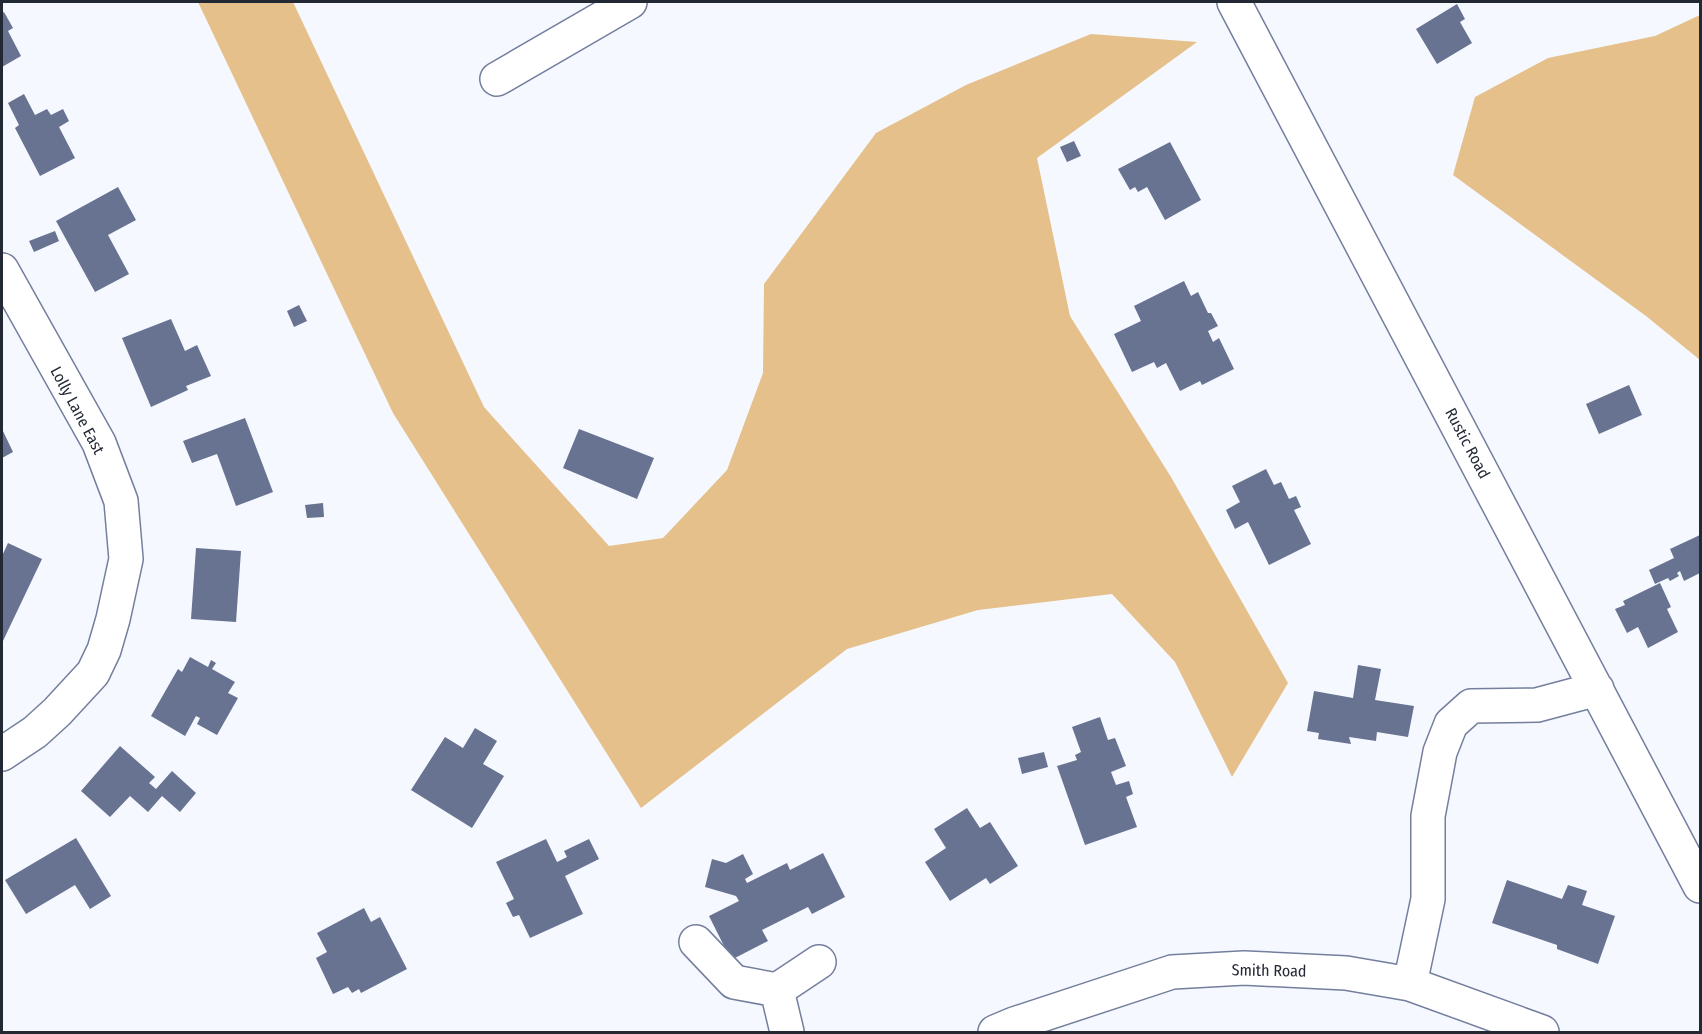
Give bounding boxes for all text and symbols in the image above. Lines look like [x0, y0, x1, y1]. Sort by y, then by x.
street label: Lolly Lane East [47, 363, 109, 458]
street label: Rustic Road [1441, 405, 1494, 482]
street label: Smith Road [1231, 960, 1307, 981]

